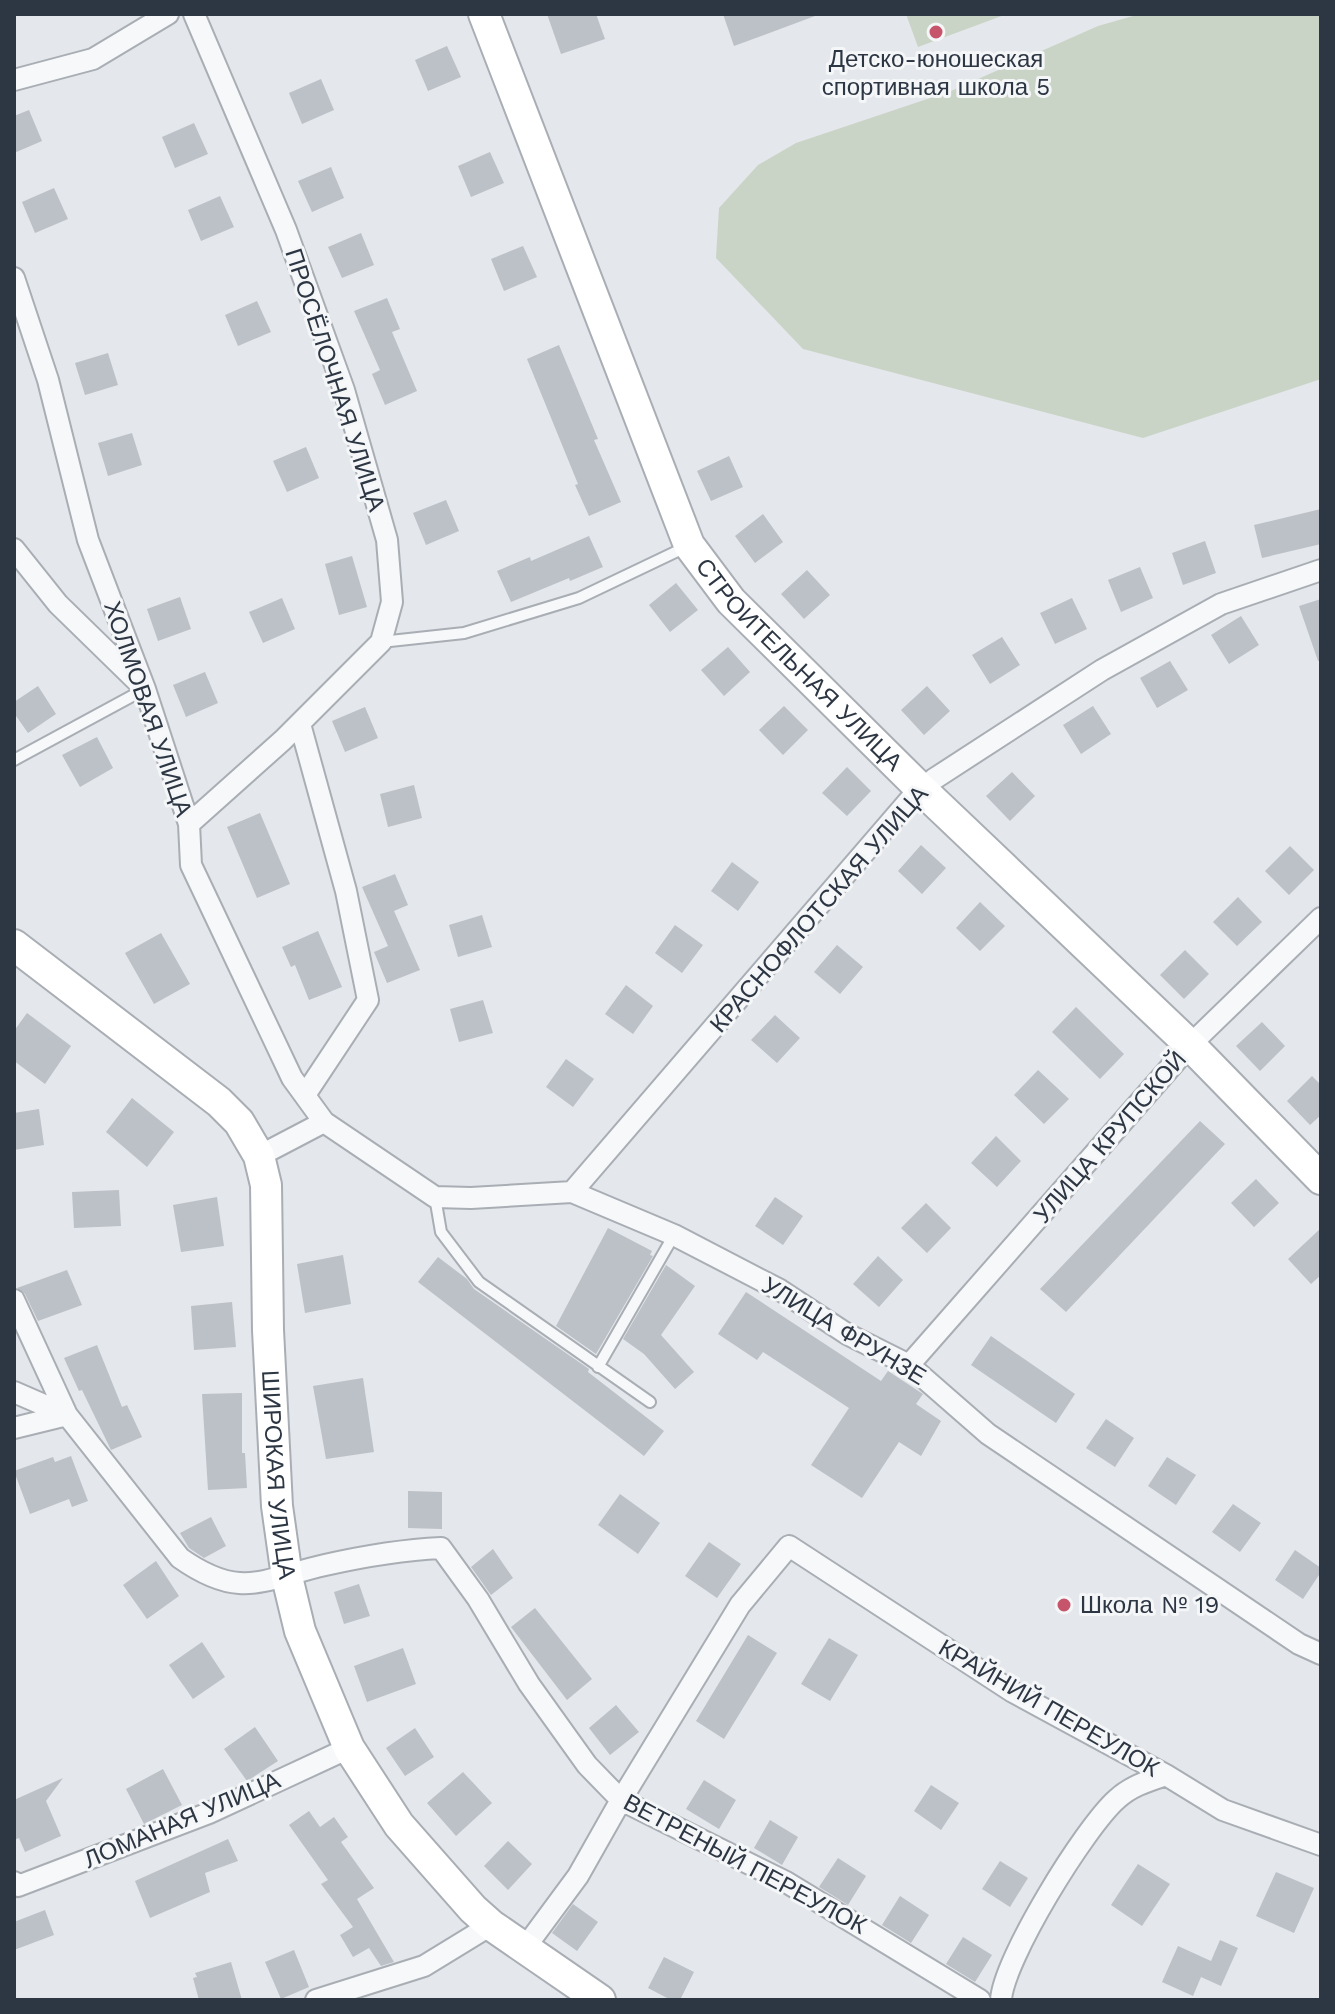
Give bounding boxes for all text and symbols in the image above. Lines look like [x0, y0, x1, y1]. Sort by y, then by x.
marker: Детско-юношеская спортивная школа 5 [927, 23, 945, 41]
place label: Детско-юношеская спортивная школа 5 [822, 45, 1050, 101]
street label: ПРОСЁЛОЧНАЯ УЛИЦА [279, 245, 391, 515]
street label: СТРОИТЕЛЬНАЯ УЛИЦА [690, 553, 908, 776]
street label: ХОЛМОВАЯ УЛИЦА [98, 598, 198, 820]
street label: КРАСНОФЛОТСКАЯ УЛИЦА [704, 780, 934, 1038]
street label: УЛИЦА КРУПСКОЙ [1028, 1045, 1192, 1229]
street label: УЛИЦА ФРУНЗЕ [757, 1271, 931, 1391]
street label: ШИРОКАЯ УЛИЦА [256, 1369, 301, 1581]
place label: Школа № 19 [1080, 1591, 1219, 1619]
marker: Школа № 19 [1055, 1596, 1073, 1614]
street label: КРАЙНИЙ ПЕРЕУЛОК [934, 1633, 1164, 1783]
street label: ЛОМАНАЯ УЛИЦА [80, 1766, 284, 1874]
street label: ВЕТРЕНЫЙ ПЕРЕУЛОК [619, 1788, 871, 1940]

